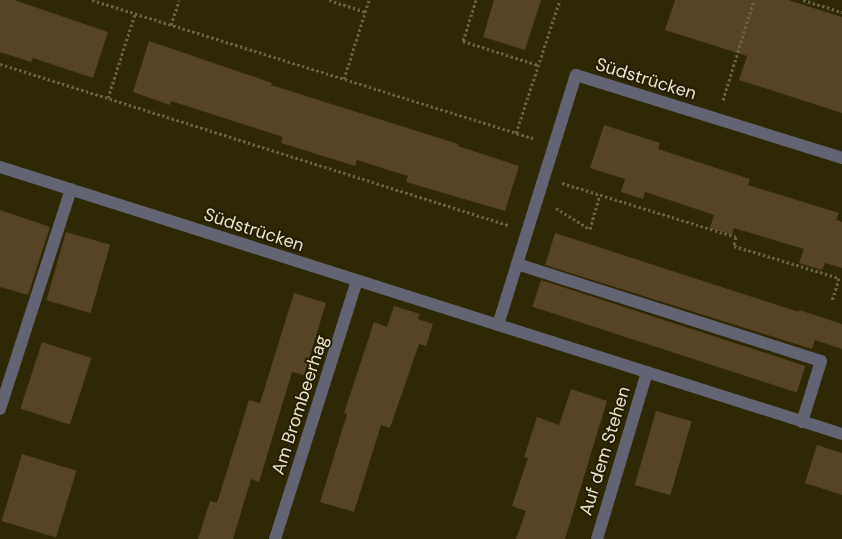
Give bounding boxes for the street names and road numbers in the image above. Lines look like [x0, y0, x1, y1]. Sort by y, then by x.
street label: Südstrücken [593, 53, 699, 105]
street label: Südstrücken [201, 204, 307, 256]
street label: Am Brombeerhag [267, 333, 333, 477]
street label: Auf dem Stehen [575, 384, 635, 518]

